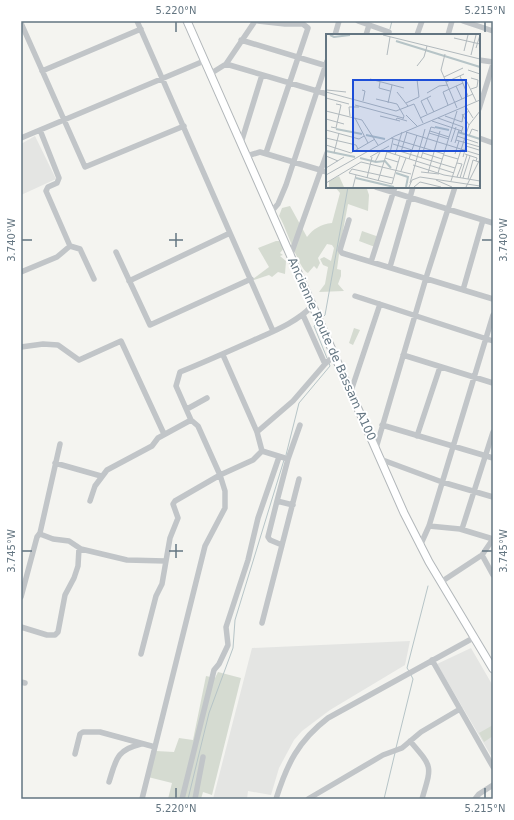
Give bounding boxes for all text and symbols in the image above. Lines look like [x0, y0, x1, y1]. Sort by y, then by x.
text: 5.220°N [155, 5, 197, 16]
text: 5.215°N [464, 5, 506, 16]
inset map [326, 34, 480, 188]
text: 3.740°W [6, 218, 17, 262]
text: 3.740°W [498, 218, 509, 262]
street label: Ancienne Route de Bassam A100 [285, 255, 379, 443]
text: 3.745°W [6, 529, 17, 573]
text: 3.745°W [498, 529, 509, 573]
text: 5.220°N [155, 803, 197, 814]
text: 5.215°N [464, 803, 506, 814]

